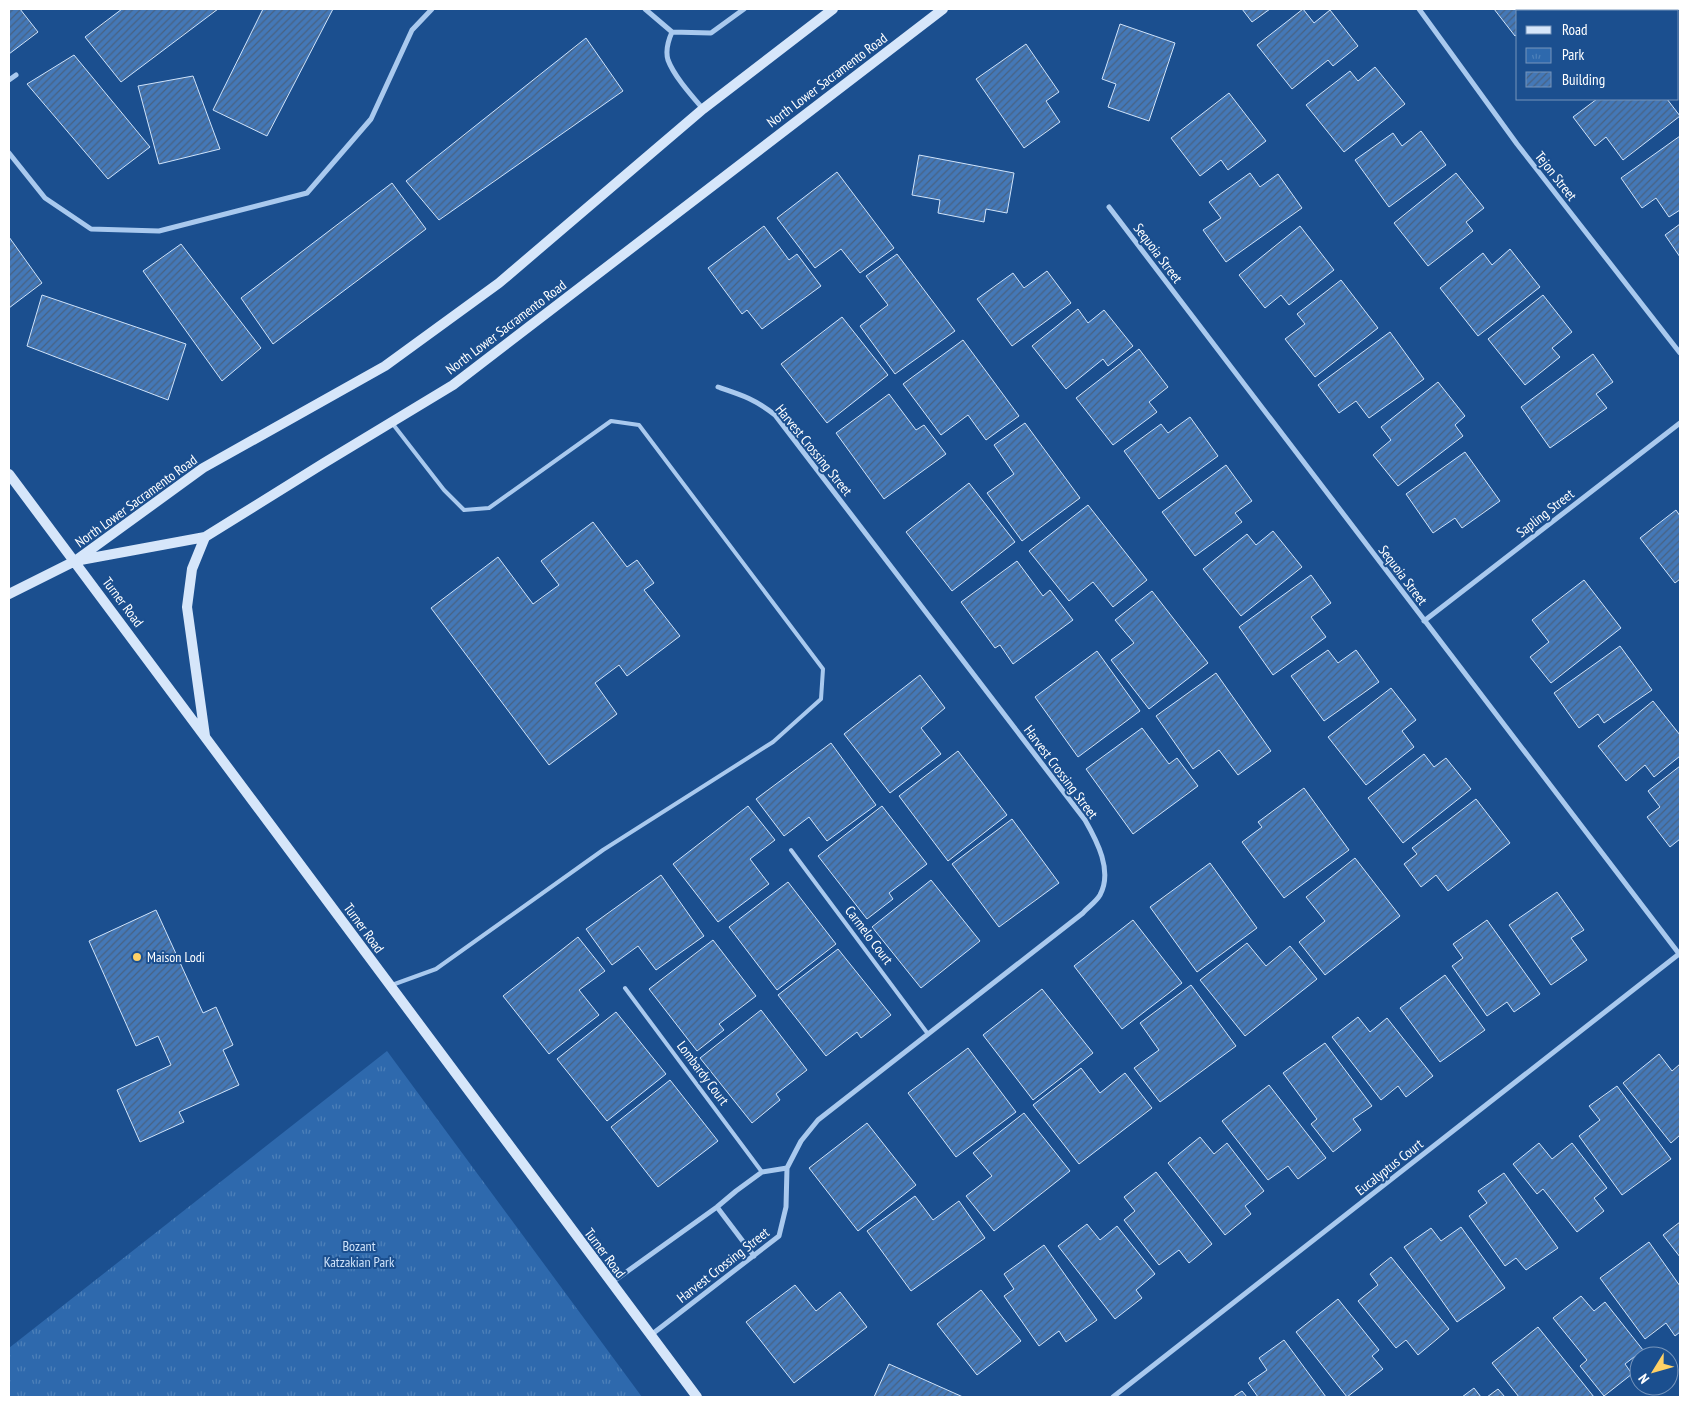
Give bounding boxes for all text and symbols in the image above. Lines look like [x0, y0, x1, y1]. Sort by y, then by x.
legend [1516, 10, 1679, 100]
text: Road [1562, 20, 1588, 39]
street label: North Lower Sacramento Road [763, 29, 891, 131]
text: Park [1562, 45, 1584, 64]
text: Building [1562, 70, 1605, 89]
street label: Tejon Street [1531, 148, 1581, 204]
street label: Sequoia Street [1130, 219, 1186, 287]
street label: North Lower Sacramento Road [442, 276, 570, 378]
street label: Harvest Crossing Street [772, 401, 856, 499]
street label: North Lower Sacramento Road [72, 451, 200, 551]
street label: Sapling Street [1513, 485, 1577, 541]
street label: Sequoia Street [1375, 541, 1431, 609]
street label: Turner Road [98, 574, 148, 630]
street label: Harvest Crossing Street [1020, 722, 1102, 822]
street label: Turner Road [340, 899, 388, 957]
street label: Carmelo Court [841, 902, 897, 968]
place label: Maison Lodi [147, 948, 205, 966]
marker: Maison Lodi [131, 951, 143, 963]
street label: Lombardy Court [673, 1037, 733, 1109]
street label: Eucalyptus Court [1352, 1135, 1427, 1199]
street label: Harvest Crossing Street [673, 1223, 773, 1307]
street label: Turner Road [580, 1225, 630, 1281]
park label: Bozant Katzakian Park [324, 1237, 395, 1271]
north arrow [1629, 1346, 1679, 1396]
text: N [1634, 1370, 1653, 1387]

